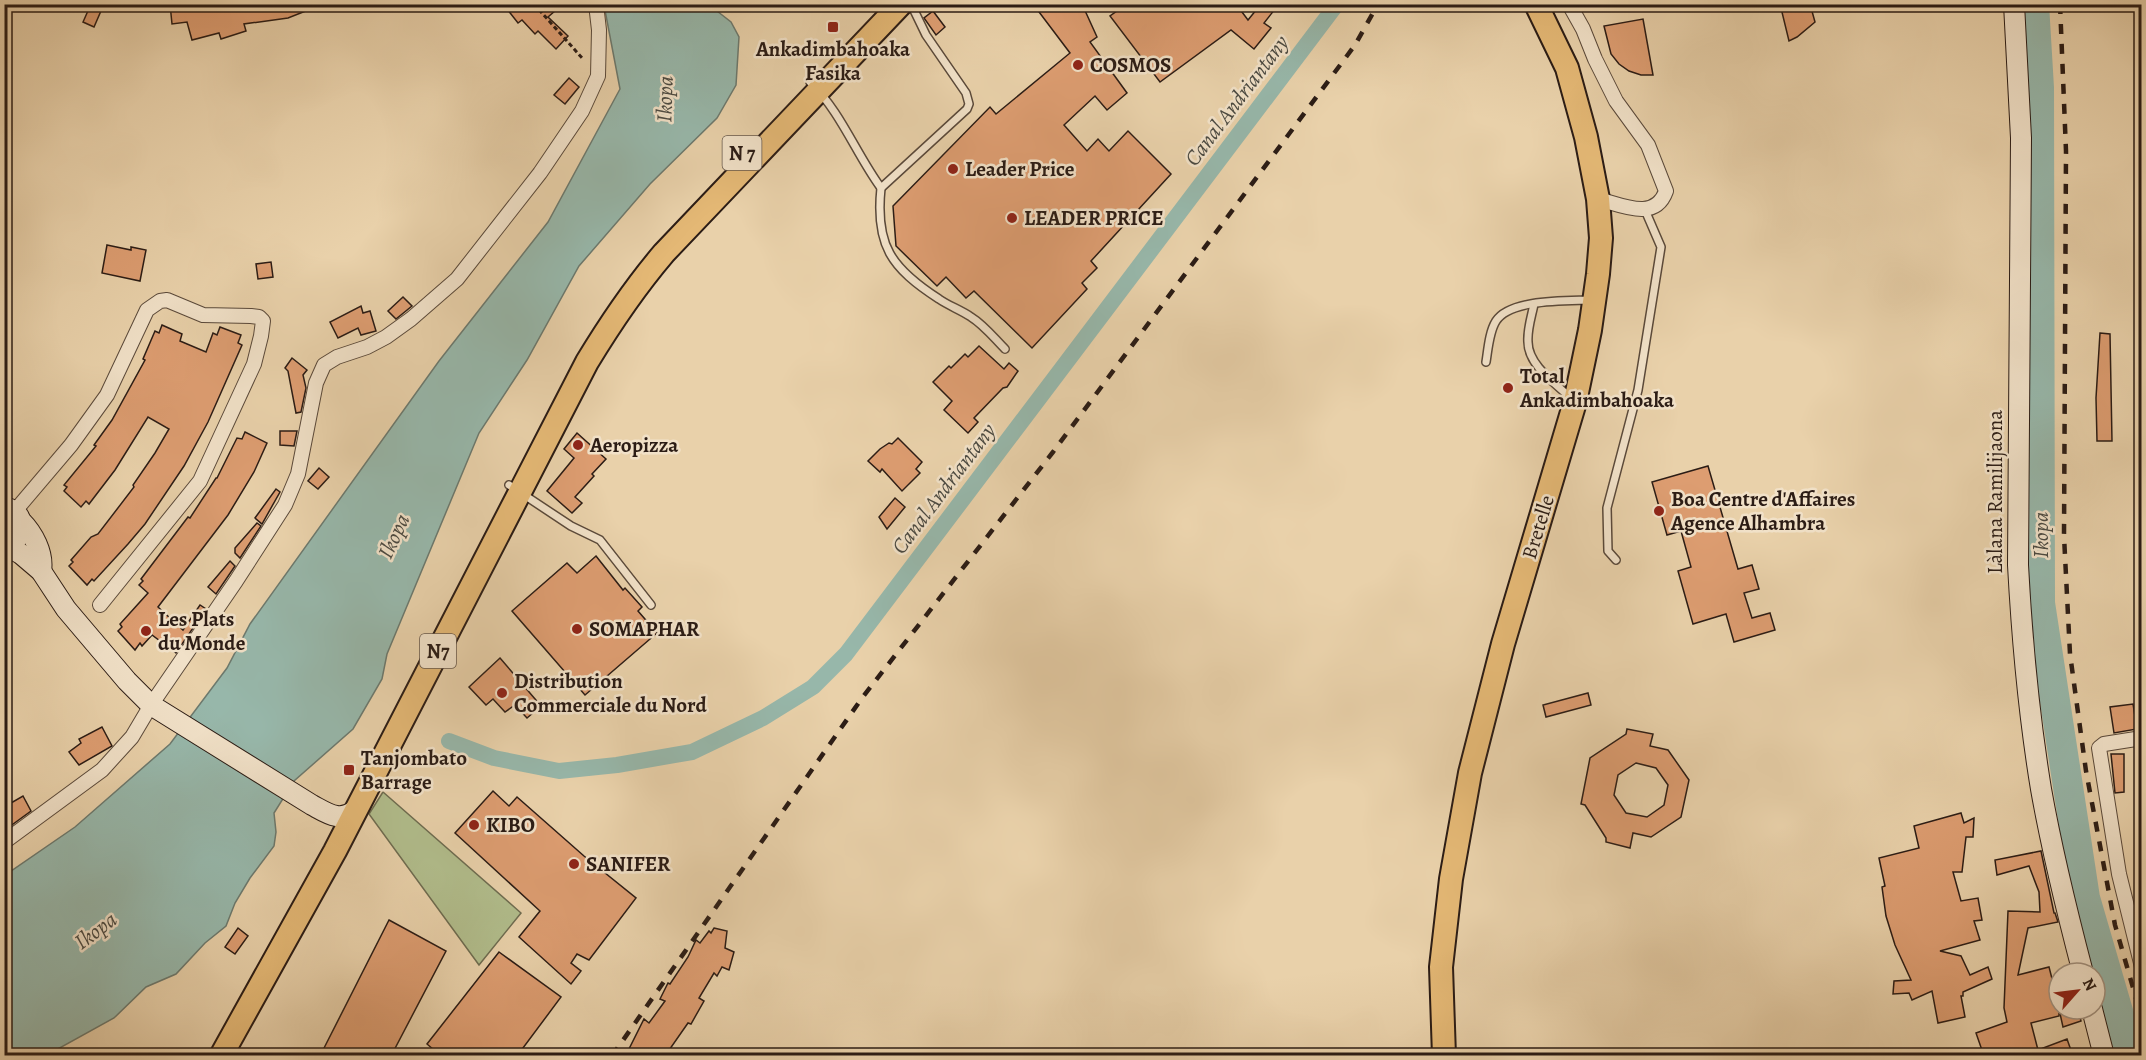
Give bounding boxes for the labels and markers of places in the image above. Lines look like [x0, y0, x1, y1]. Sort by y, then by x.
marker: Ankadimbahoaka Fasika [826, 20, 840, 34]
place label: Ankadimbahoaka Fasika [755, 35, 911, 87]
place label: COSMOS [1090, 51, 1171, 79]
marker: COSMOS [1071, 58, 1085, 72]
place label: Leader Price [965, 155, 1075, 183]
marker: Leader Price [946, 162, 960, 176]
place label: LEADER PRICE [1024, 204, 1163, 232]
marker: LEADER PRICE [1005, 211, 1019, 225]
place label: Total Ankadimbahoaka [1519, 362, 1675, 414]
marker: Total Ankadimbahoaka [1501, 381, 1515, 395]
place label: Aeropizza [589, 431, 679, 459]
marker: Aeropizza [571, 438, 585, 452]
place label: Boa Centre d'Affaires Agence Alhambra [1670, 485, 1855, 537]
marker: Boa Centre d'Affaires Agence Alhambra [1652, 504, 1666, 518]
place label: Les Plats du Monde [158, 605, 246, 657]
place label: SOMAPHAR [589, 615, 700, 643]
marker: SOMAPHAR [570, 622, 584, 636]
marker: Les Plats du Monde [139, 624, 153, 638]
place label: Distribution Commerciale du Nord [514, 667, 707, 719]
marker: Distribution Commerciale du Nord [495, 686, 509, 700]
place label: Tanjombato Barrage [361, 744, 467, 796]
marker: Tanjombato Barrage [342, 763, 356, 777]
place label: KIBO [486, 811, 535, 839]
marker: KIBO [467, 818, 481, 832]
place label: SANIFER [586, 850, 671, 878]
marker: SANIFER [567, 857, 581, 871]

